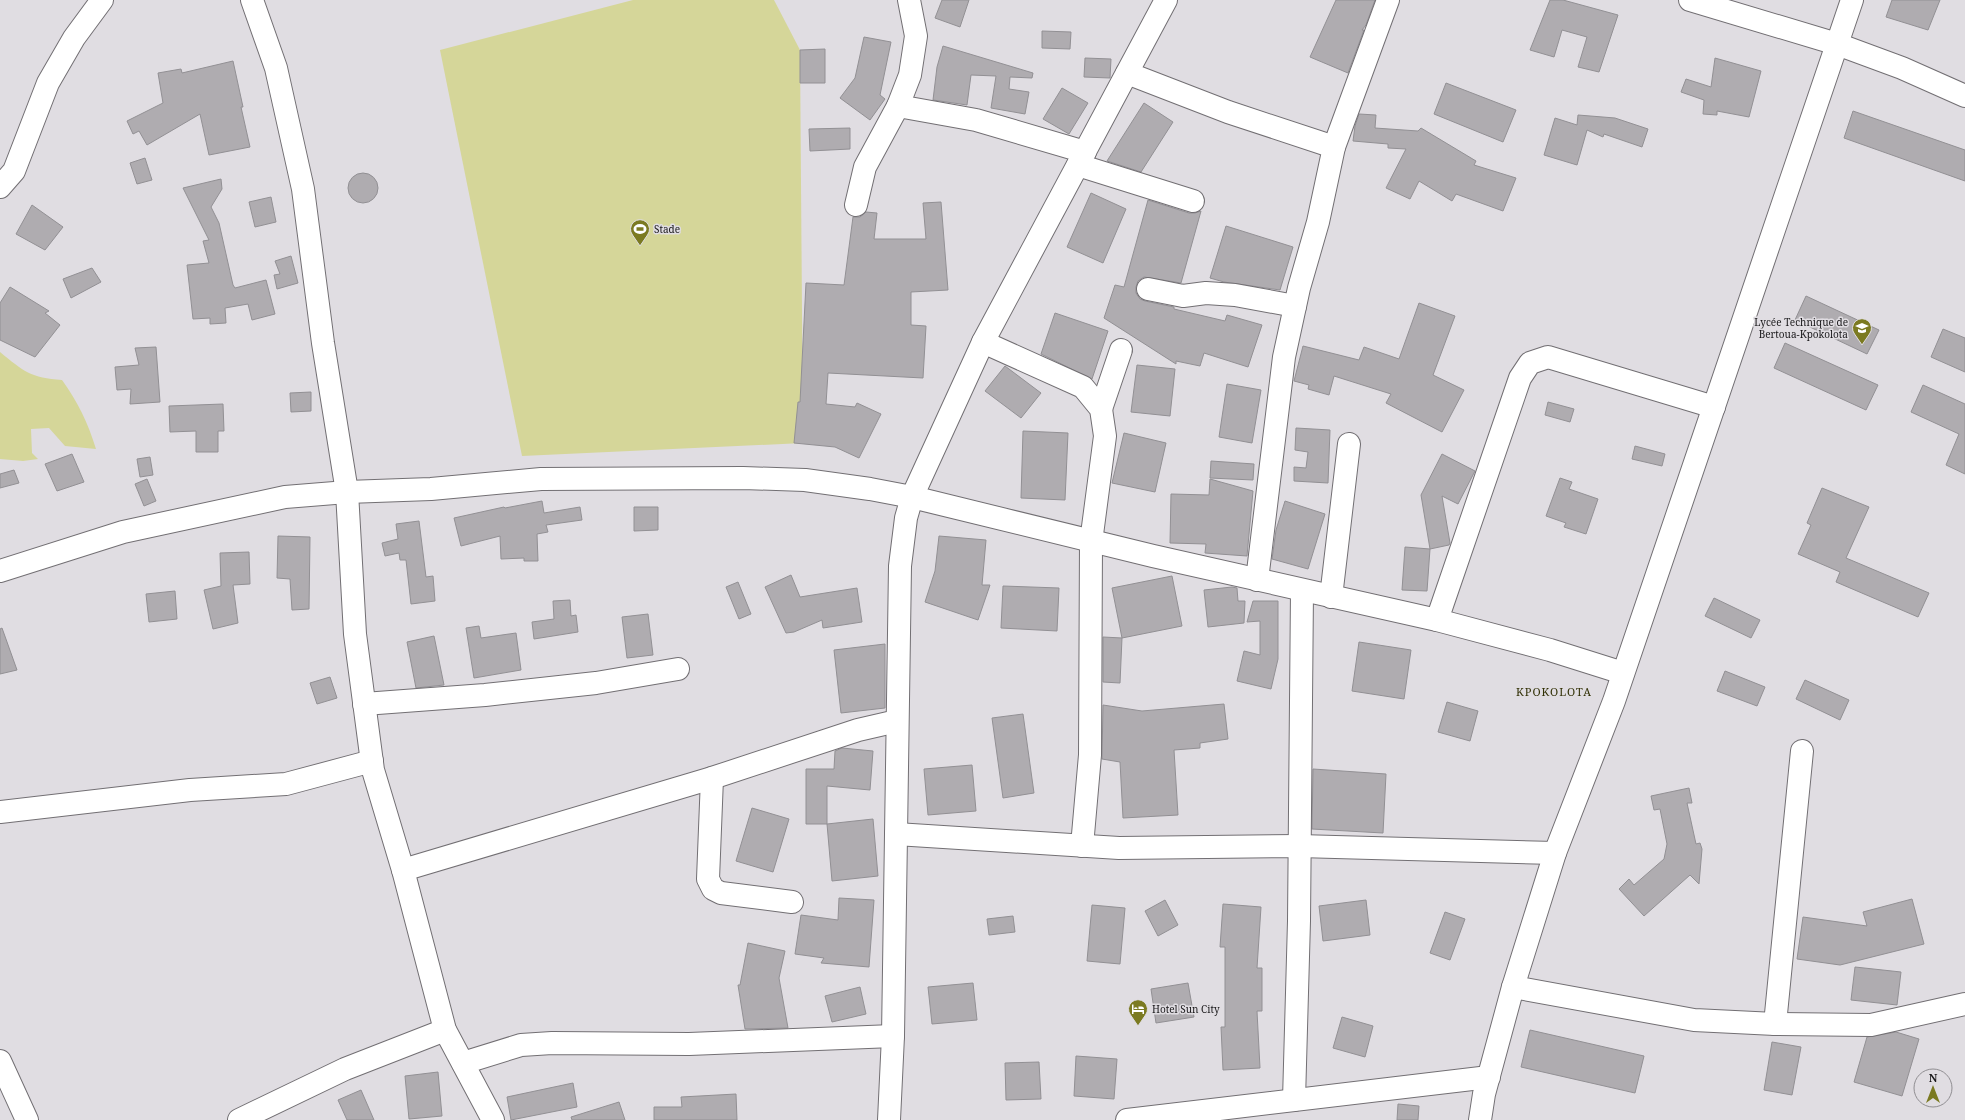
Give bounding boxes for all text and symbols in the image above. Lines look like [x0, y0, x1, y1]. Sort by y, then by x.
sports icon: Stade [629, 218, 651, 246]
place label: Stade [654, 222, 680, 236]
place label: Lycée Technique de Bertoua-Kpokolota [1754, 315, 1848, 341]
school or university icon: Lycée Technique de Bertoua-Kpokolota [1851, 317, 1873, 345]
district label: KPOKOLOTA [1516, 684, 1592, 699]
hotel icon: Hotel Sun City [1127, 998, 1149, 1026]
place label: Hotel Sun City [1152, 1002, 1220, 1016]
north arrow [1913, 1068, 1953, 1108]
text: N [1929, 1070, 1938, 1085]

